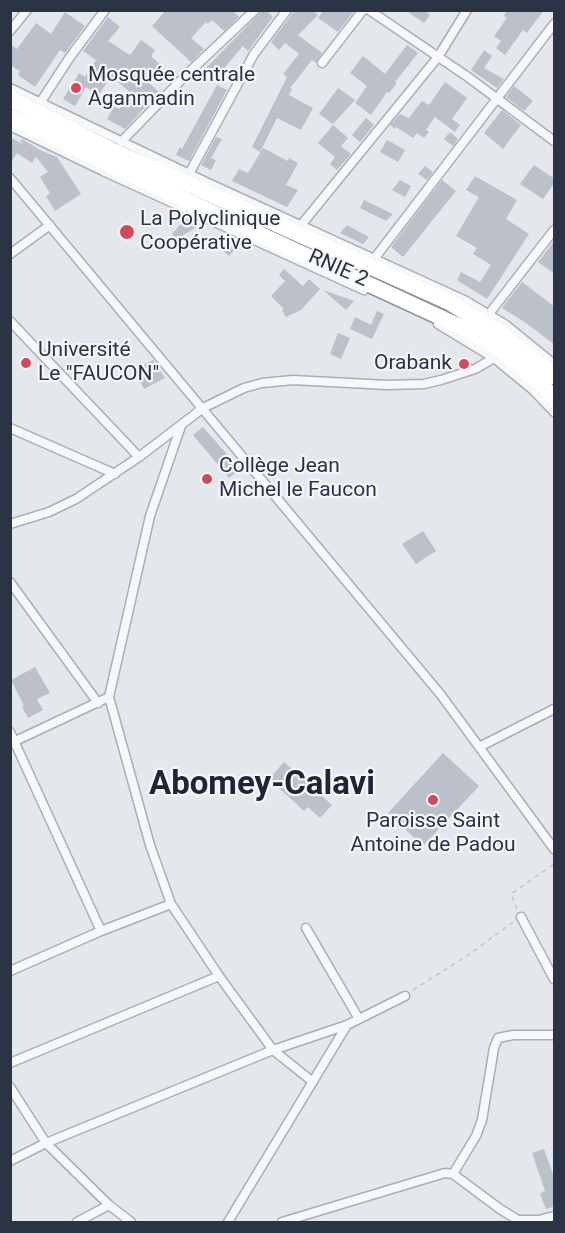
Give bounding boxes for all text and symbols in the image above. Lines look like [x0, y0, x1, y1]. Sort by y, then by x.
place label: Mosquée centrale Aganmadin [88, 63, 255, 113]
marker: Mosquée centrale Aganmadin [69, 81, 83, 95]
place label: La Polyclinique Coopérative [140, 207, 280, 257]
marker: La Polyclinique Coopérative [118, 223, 136, 241]
street label: RNIE 2 [304, 245, 372, 293]
place label: Université Le "FAUCON" [38, 338, 159, 388]
place label: Orabank [374, 351, 452, 377]
marker: Université Le "FAUCON" [19, 356, 33, 370]
marker: Orabank [457, 357, 471, 371]
place label: Collège Jean Michel le Faucon [219, 454, 377, 504]
marker: Collège Jean Michel le Faucon [200, 472, 214, 486]
district label: Abomey-Calavi [149, 766, 375, 806]
marker: Paroisse Saint Antoine de Padou [426, 793, 440, 807]
place label: Paroisse Saint Antoine de Padou [350, 809, 516, 859]

